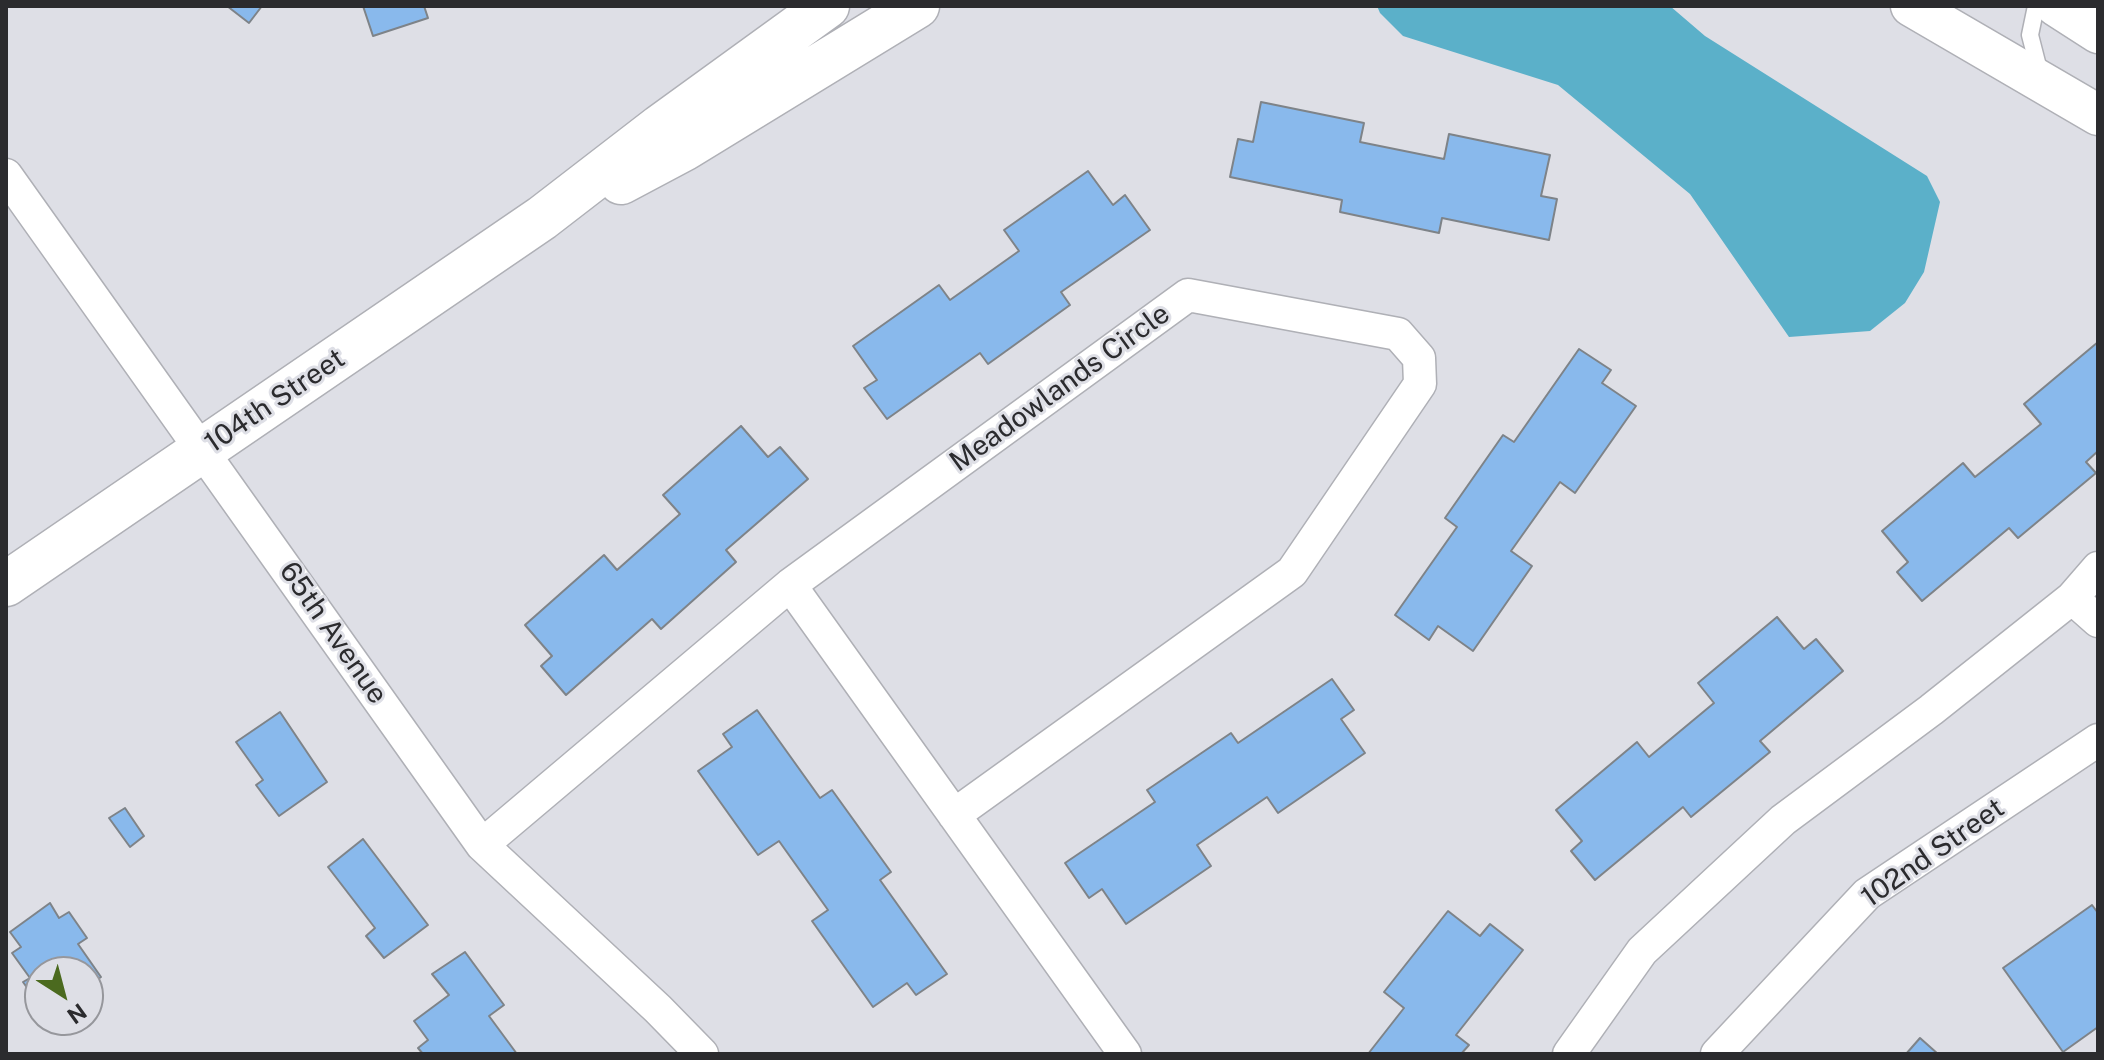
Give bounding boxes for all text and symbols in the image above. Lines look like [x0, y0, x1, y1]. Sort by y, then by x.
street label: Meadowlands Circle [944, 297, 1176, 479]
street label: 104th Street [199, 342, 351, 460]
street label: 65th Avenue [272, 556, 394, 710]
street label: 102nd Street [1855, 791, 2011, 915]
north arrow [24, 956, 104, 1036]
text: N [62, 998, 92, 1029]

